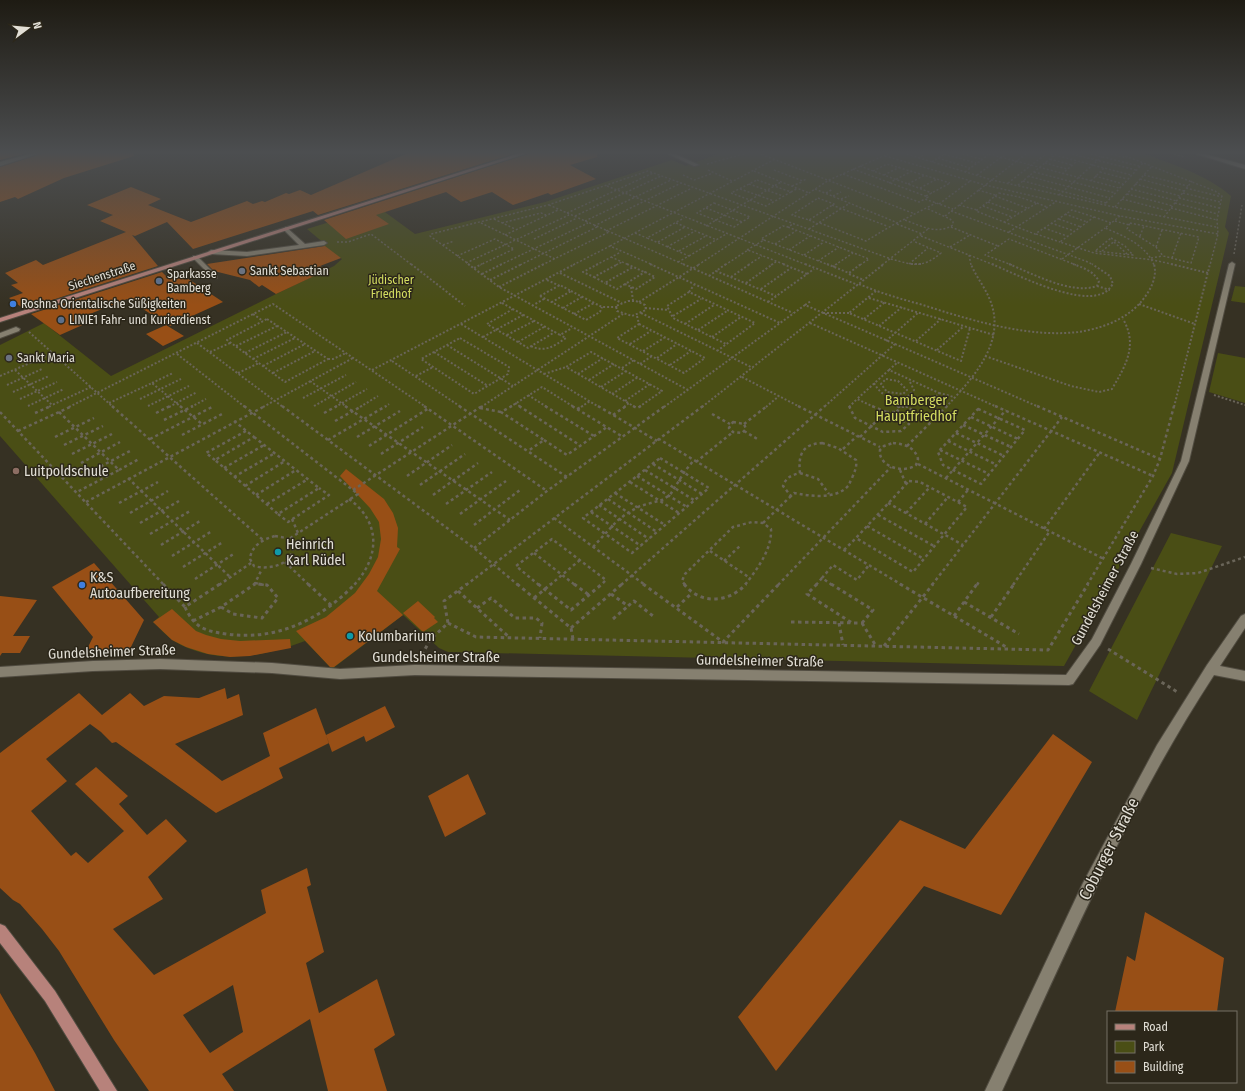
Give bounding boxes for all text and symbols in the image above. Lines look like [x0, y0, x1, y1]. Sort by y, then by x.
north arrow [8, 8, 48, 48]
text: N [30, 20, 44, 30]
street label: Siechenstraße [67, 259, 137, 293]
place label: Sankt Sebastian [250, 264, 329, 278]
marker: Sankt Sebastian [237, 266, 247, 276]
place label: Sparkasse Bamberg [167, 267, 217, 295]
park label: Jüdischer Friedhof [368, 273, 415, 301]
marker: Sparkasse Bamberg [154, 276, 164, 286]
place label: Roshna Orientalische Süßigkeiten [21, 297, 186, 311]
marker: Roshna Orientalische Süßigkeiten [8, 299, 18, 309]
place label: LINIE1 Fahr- und Kurierdienst [69, 313, 211, 327]
marker: LINIE1 Fahr- und Kurierdienst [56, 315, 66, 325]
place label: Sankt Maria [17, 351, 75, 365]
marker: Sankt Maria [4, 353, 14, 363]
park label: Bamberger Hauptfriedhof [876, 392, 958, 425]
place label: Luitpoldschule [24, 463, 109, 480]
marker: Luitpoldschule [11, 466, 21, 476]
street label: Gundelsheimer Straße [1068, 528, 1143, 648]
place label: Heinrich Karl Rüdel [286, 536, 345, 569]
marker: Heinrich Karl Rüdel [273, 547, 283, 557]
place label: K&S Autoaufbereitung [90, 569, 190, 602]
marker: K&S Autoaufbereitung [77, 580, 87, 590]
place label: Kolumbarium [358, 628, 435, 645]
marker: Kolumbarium [345, 631, 355, 641]
street label: Gundelsheimer Straße [48, 641, 176, 663]
street label: Gundelsheimer Straße [372, 649, 500, 666]
street label: Gundelsheimer Straße [696, 651, 824, 671]
street label: Coburger Straße [1074, 794, 1144, 904]
legend [1107, 1011, 1237, 1083]
text: Road [1143, 1020, 1168, 1034]
text: Park [1143, 1040, 1165, 1054]
text: Building [1143, 1060, 1184, 1074]

